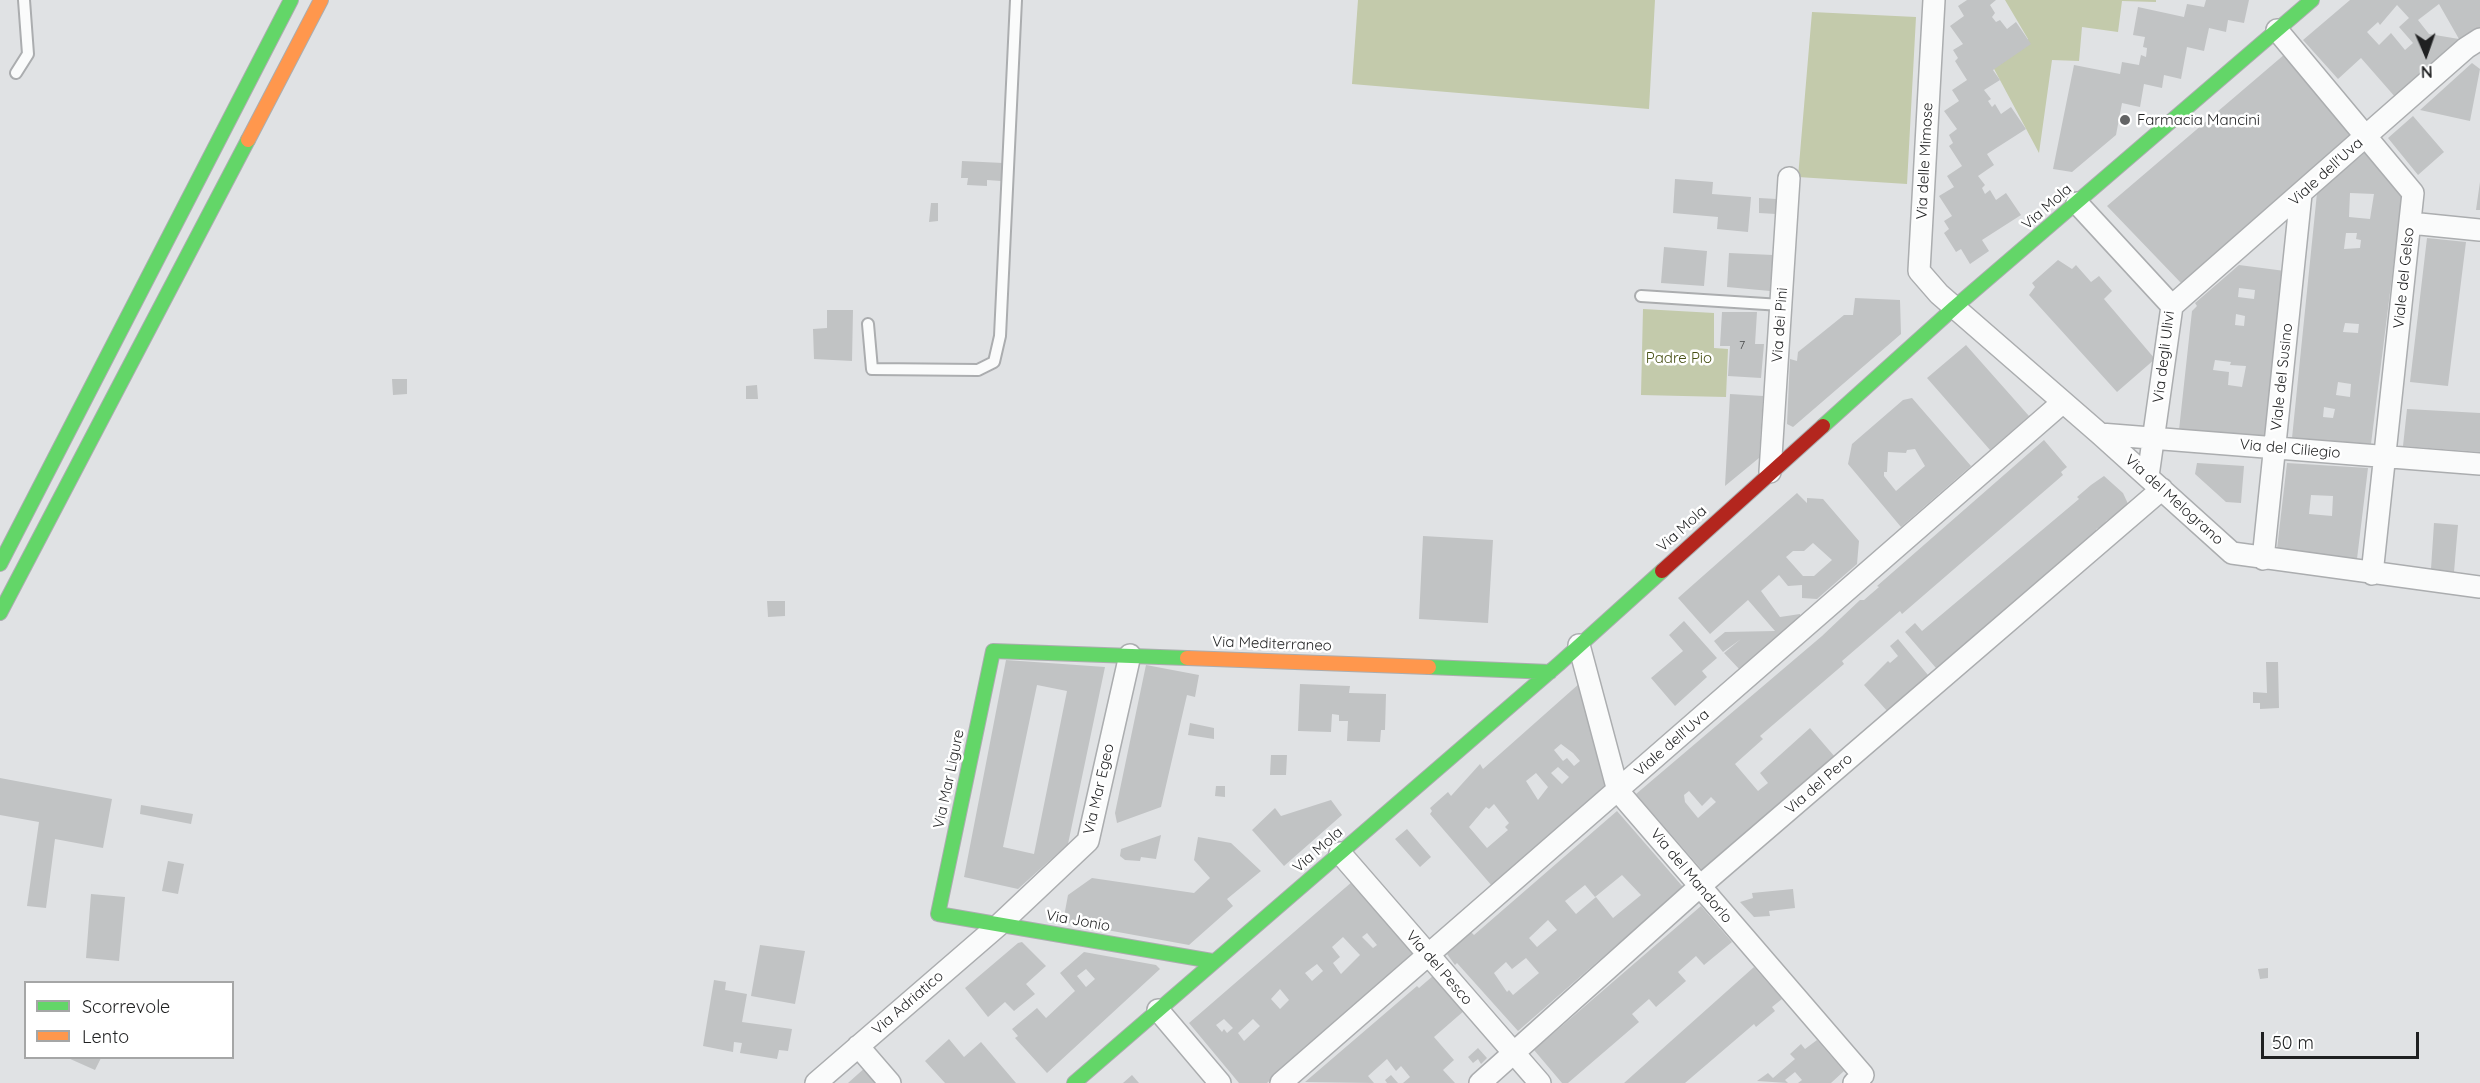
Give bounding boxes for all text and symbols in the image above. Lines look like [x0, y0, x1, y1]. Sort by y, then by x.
north arrow [2396, 24, 2456, 84]
text: N [2420, 62, 2433, 82]
street label: Via delle Mimose [1913, 102, 1937, 220]
place label: Farmacia Mancini [2137, 111, 2260, 129]
marker: Farmacia Mancini [2118, 113, 2132, 127]
street label: Viale dell'Uva [2285, 134, 2367, 210]
street label: Via Mola [2018, 180, 2076, 234]
street label: Viale del Gelso [2390, 226, 2418, 330]
street label: Via dei Pini [1768, 287, 1792, 363]
street label: Via degli Ulivi [2149, 310, 2179, 404]
street label: Viale del Susino [2267, 322, 2297, 432]
house number: 7 [1739, 338, 1745, 352]
park label: Padre Pio [1646, 349, 1712, 367]
street label: Via del Ciliegio [2239, 436, 2341, 462]
street label: Via del Melograno [2121, 451, 2227, 549]
street label: Via Mola [1654, 502, 1710, 556]
street label: Via Mediterraneo [1212, 633, 1332, 655]
street label: Viale dell'Uva [1631, 706, 1713, 780]
street label: Via Mar Ligure [930, 728, 968, 830]
street label: Via Mar Egeo [1080, 742, 1118, 836]
street label: Via del Pero [1782, 750, 1856, 818]
street label: Via Mola [1289, 823, 1347, 877]
street label: Via del Mandorlo [1646, 825, 1736, 927]
street label: Via Jonio [1044, 906, 1112, 936]
street label: Via del Pesco [1402, 927, 1476, 1009]
street label: Via Adriatico [869, 967, 947, 1039]
legend [24, 981, 234, 1059]
text: Scorrevole [82, 995, 170, 1018]
scale bar [2264, 1020, 2422, 1058]
text: Lento [82, 1025, 129, 1048]
text: 50 m [2272, 1031, 2314, 1054]

